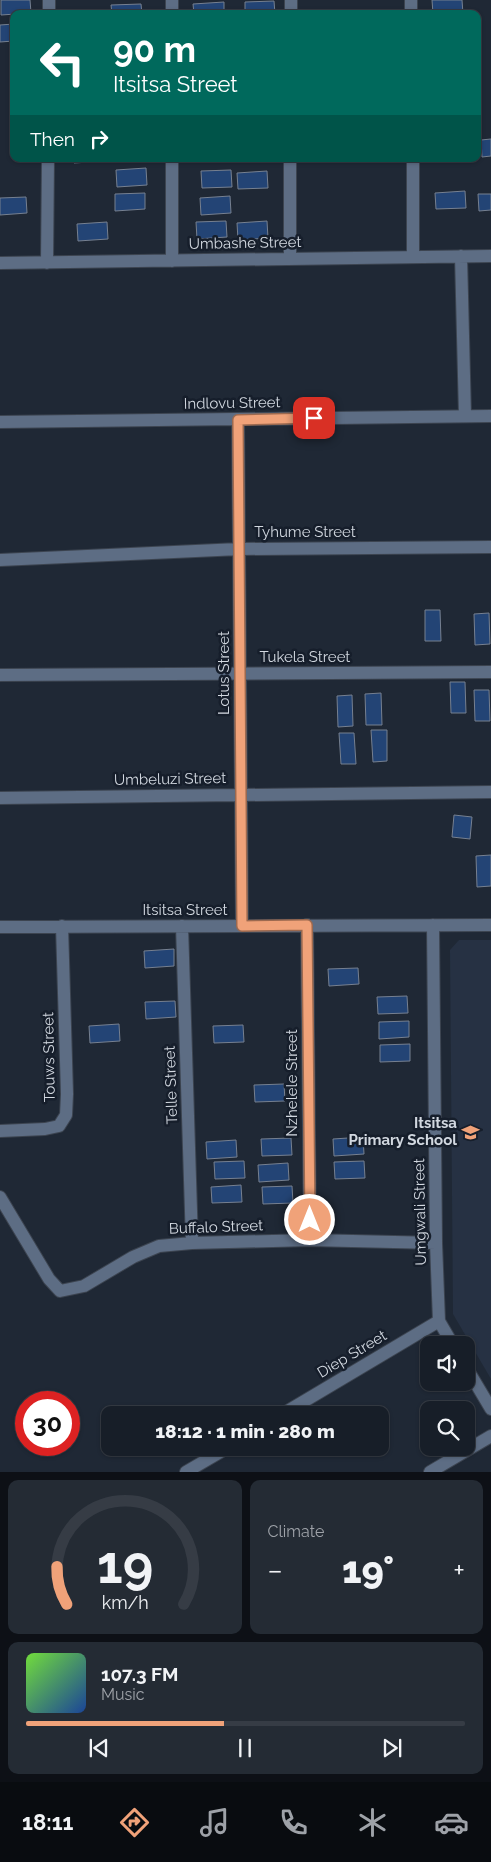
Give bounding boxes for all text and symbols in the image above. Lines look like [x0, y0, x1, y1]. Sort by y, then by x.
text: 90 m [113, 29, 196, 70]
icon: left [30, 30, 95, 95]
text: Itsitsa Street [113, 71, 238, 97]
icon: right [85, 125, 113, 153]
text: Then [30, 128, 75, 150]
street label: Umbashe Street [189, 233, 301, 253]
street label: Indlovu Street [183, 393, 281, 413]
pin [293, 397, 335, 439]
icon: arrive [300, 404, 328, 432]
street label: Tyhume Street [254, 523, 356, 541]
street label: Lotus Street [215, 631, 233, 715]
street label: Tukela Street [260, 648, 350, 666]
street label: Umbeluzi Street [114, 769, 226, 789]
street label: Itsitsa Street [142, 901, 228, 919]
street label: Touws Street [39, 1012, 59, 1102]
street label: Nzhelele Street [283, 1029, 301, 1137]
street label: Telle Street [161, 1045, 181, 1125]
place label: Itsitsa Primary School [349, 1114, 457, 1149]
school or university icon: Itsitsa Primary School [461, 1122, 481, 1142]
street label: Umgwali Street [410, 1158, 430, 1266]
position arrow [283, 1193, 335, 1245]
street label: Buffalo Street [169, 1216, 263, 1238]
street label: Diep Street [314, 1326, 390, 1382]
map controls [420, 1336, 475, 1456]
button: sound [420, 1336, 475, 1391]
speed limit sign: 30 [15, 1391, 80, 1456]
button: search [420, 1401, 475, 1456]
text: 18:12 · 1 min · 280 m [155, 1420, 335, 1442]
text: Climate [268, 1522, 324, 1541]
text: 19 [97, 1534, 153, 1595]
text: 19° [342, 1547, 394, 1592]
text: − [268, 1554, 283, 1587]
text: + [453, 1554, 465, 1587]
text: km/h [101, 1592, 148, 1613]
text: 107.3 FM [101, 1663, 178, 1685]
text: Music [101, 1685, 145, 1704]
icon: previous [85, 1734, 113, 1762]
icon: pause [231, 1734, 259, 1762]
icon: next [378, 1734, 406, 1762]
icon: directions [117, 1805, 152, 1840]
icon: music [197, 1805, 232, 1840]
icon: phone [276, 1805, 311, 1840]
icon: climate [355, 1805, 390, 1840]
icon: car [434, 1805, 469, 1840]
text: 18:11 [22, 1809, 73, 1835]

